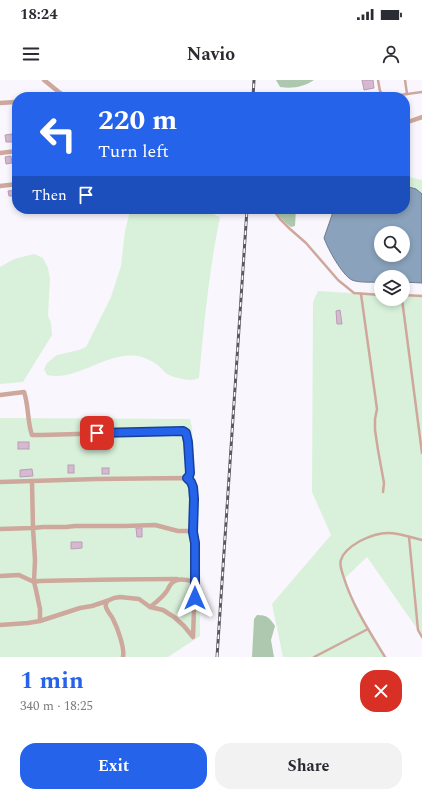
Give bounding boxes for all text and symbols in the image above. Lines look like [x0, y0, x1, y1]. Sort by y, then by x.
text: 18:24 [20, 3, 58, 26]
text: Navio [187, 41, 235, 68]
icon: menu [20, 43, 42, 65]
icon: person [380, 43, 402, 65]
text: 220 m [98, 99, 177, 142]
icon: left [32, 108, 84, 160]
text: Turn left [98, 138, 169, 165]
text: Then [32, 184, 67, 207]
icon: arrive [75, 184, 97, 206]
map controls [374, 226, 410, 306]
button: search [374, 226, 410, 262]
button: layers [374, 270, 410, 306]
pin [80, 416, 114, 450]
icon: arrive [86, 422, 108, 444]
position arrow [174, 577, 216, 619]
text: 1 min [20, 663, 84, 699]
button: close [360, 670, 402, 712]
text: 340 m · 18:25 [20, 696, 93, 716]
button: Exit [20, 743, 207, 789]
button: Share [215, 743, 402, 789]

